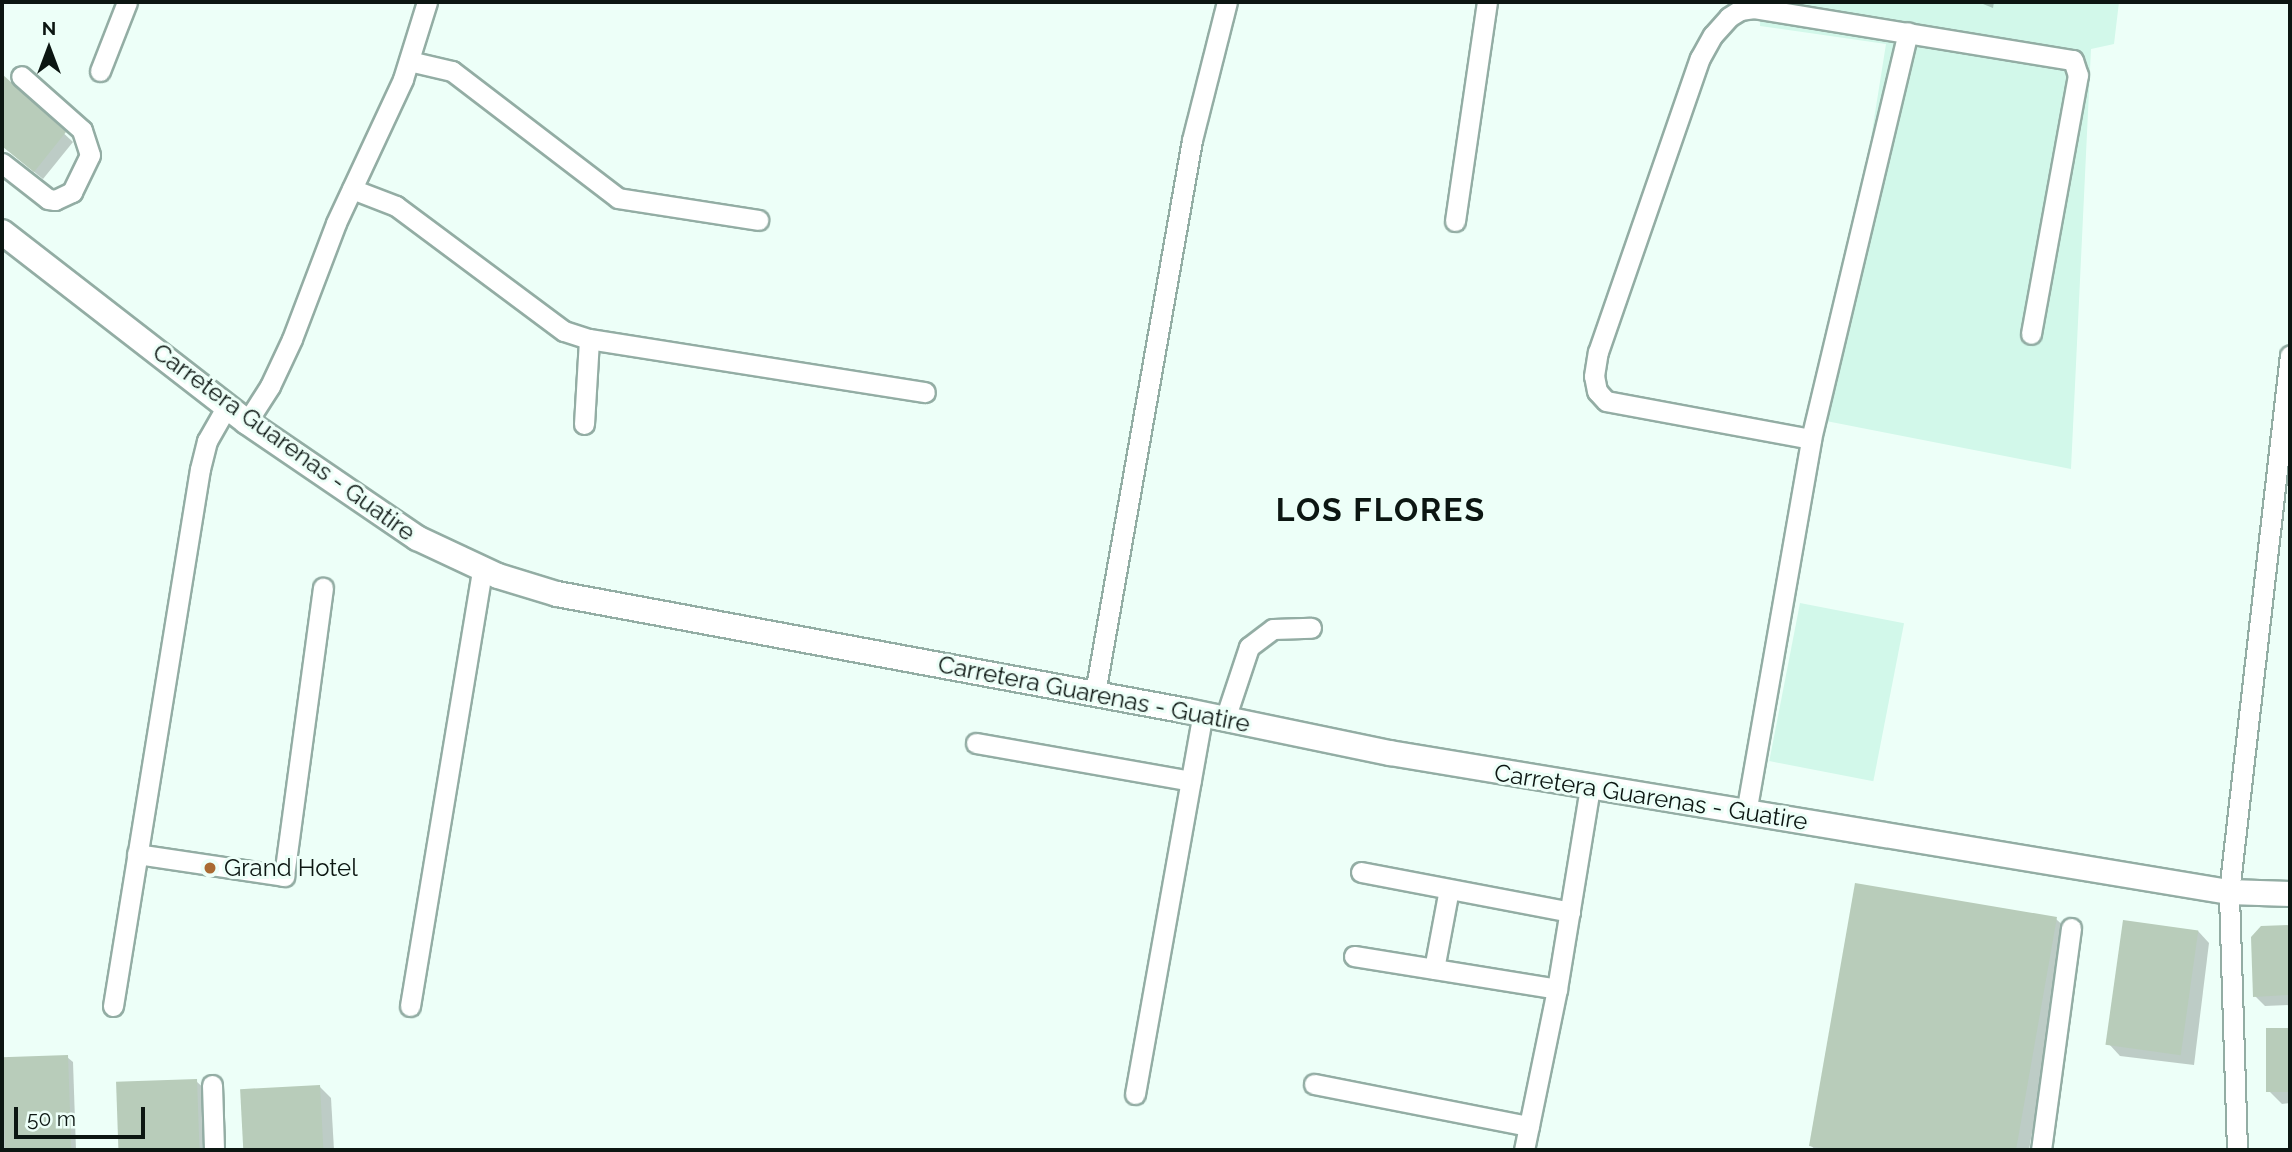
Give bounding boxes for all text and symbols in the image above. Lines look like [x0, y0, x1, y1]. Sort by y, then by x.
north arrow [14, 14, 84, 84]
text: N [42, 17, 56, 39]
street label: Carretera Guarenas - Guatire [147, 337, 421, 547]
district label: LOS FLORES [1277, 491, 1485, 529]
street label: Carretera Guarenas - Guatire [936, 650, 1252, 738]
street label: Carretera Guarenas - Guatire [1492, 758, 1810, 836]
place label: Grand Hotel [224, 854, 358, 882]
marker: Grand Hotel [202, 860, 218, 876]
scale bar [18, 1092, 149, 1136]
text: 50 m [27, 1106, 76, 1131]

